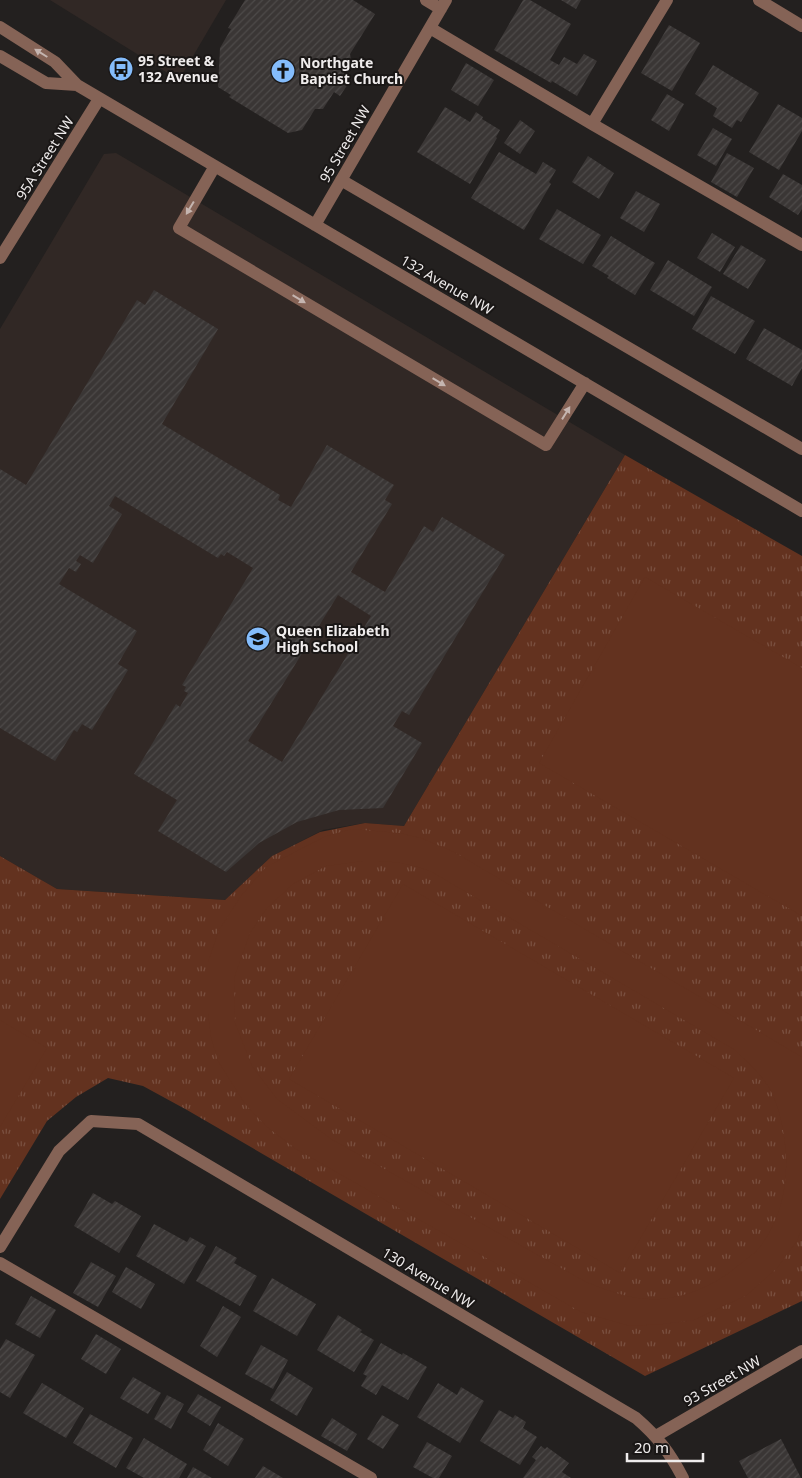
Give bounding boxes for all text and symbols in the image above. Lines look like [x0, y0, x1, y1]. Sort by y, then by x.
one-way arrow [34, 48, 48, 58]
place label: 95 Street & 132 Avenue [138, 51, 218, 86]
place label: Northgate Baptist Church [300, 53, 403, 88]
bus stop icon: 95 Street & 132 Avenue [108, 56, 134, 82]
church icon: Northgate Baptist Church [270, 58, 296, 84]
street label: 95 Street NW [315, 102, 374, 186]
street label: 95A Street NW [11, 112, 78, 203]
one-way arrow [186, 202, 195, 215]
street label: 132 Avenue NW [397, 250, 497, 319]
one-way arrow [293, 294, 306, 303]
one-way arrow [432, 377, 446, 386]
one-way arrow [562, 406, 571, 420]
place label: Queen Elizabeth High School [276, 621, 390, 656]
school or university icon: Queen Elizabeth High School [245, 626, 271, 652]
street label: 130 Avenue NW [379, 1243, 478, 1313]
street label: 93 Street NW [680, 1351, 764, 1410]
scale bar [627, 1430, 703, 1462]
text: 20 m [634, 1437, 669, 1457]

